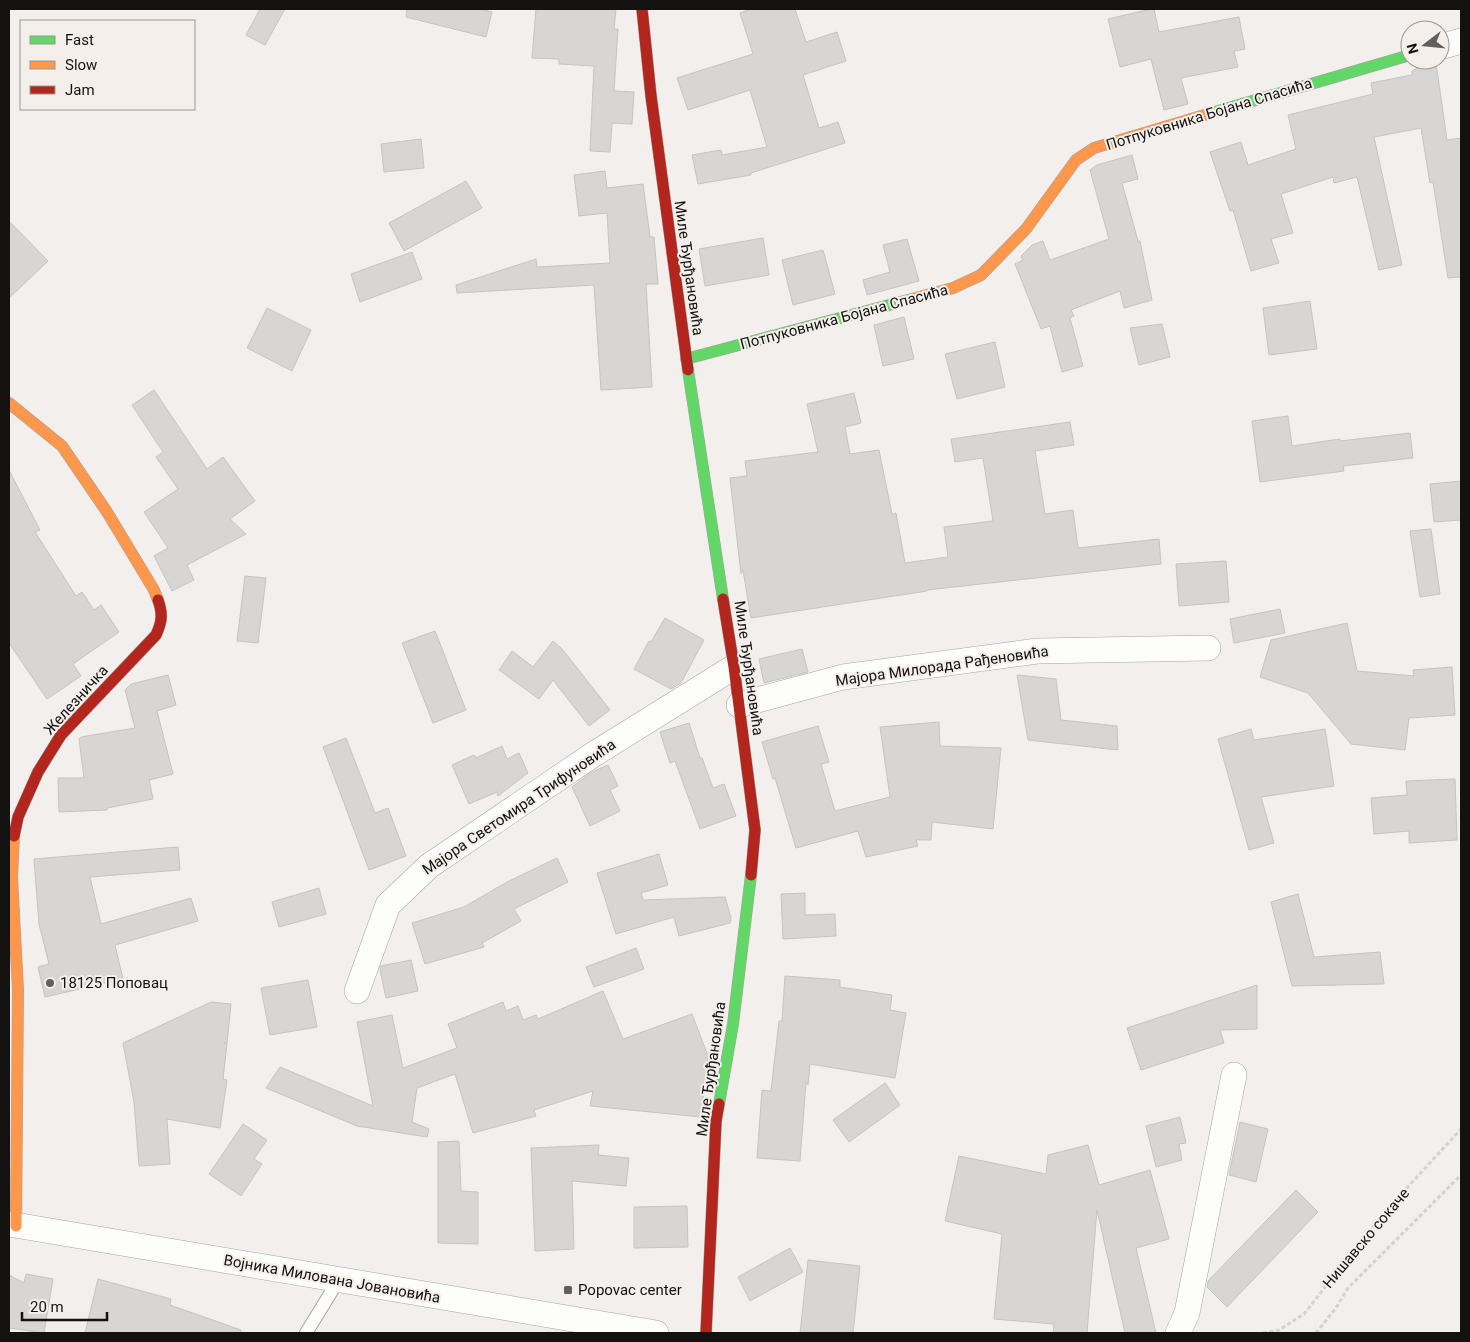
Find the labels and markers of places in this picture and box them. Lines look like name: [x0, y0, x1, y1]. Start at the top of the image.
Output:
place label: 18125 Поповац: [60, 974, 168, 992]
marker: 18125 Поповац: [44, 977, 56, 989]
place label: Popovac center: [578, 1281, 682, 1299]
marker: Popovac center: [562, 1284, 574, 1296]

